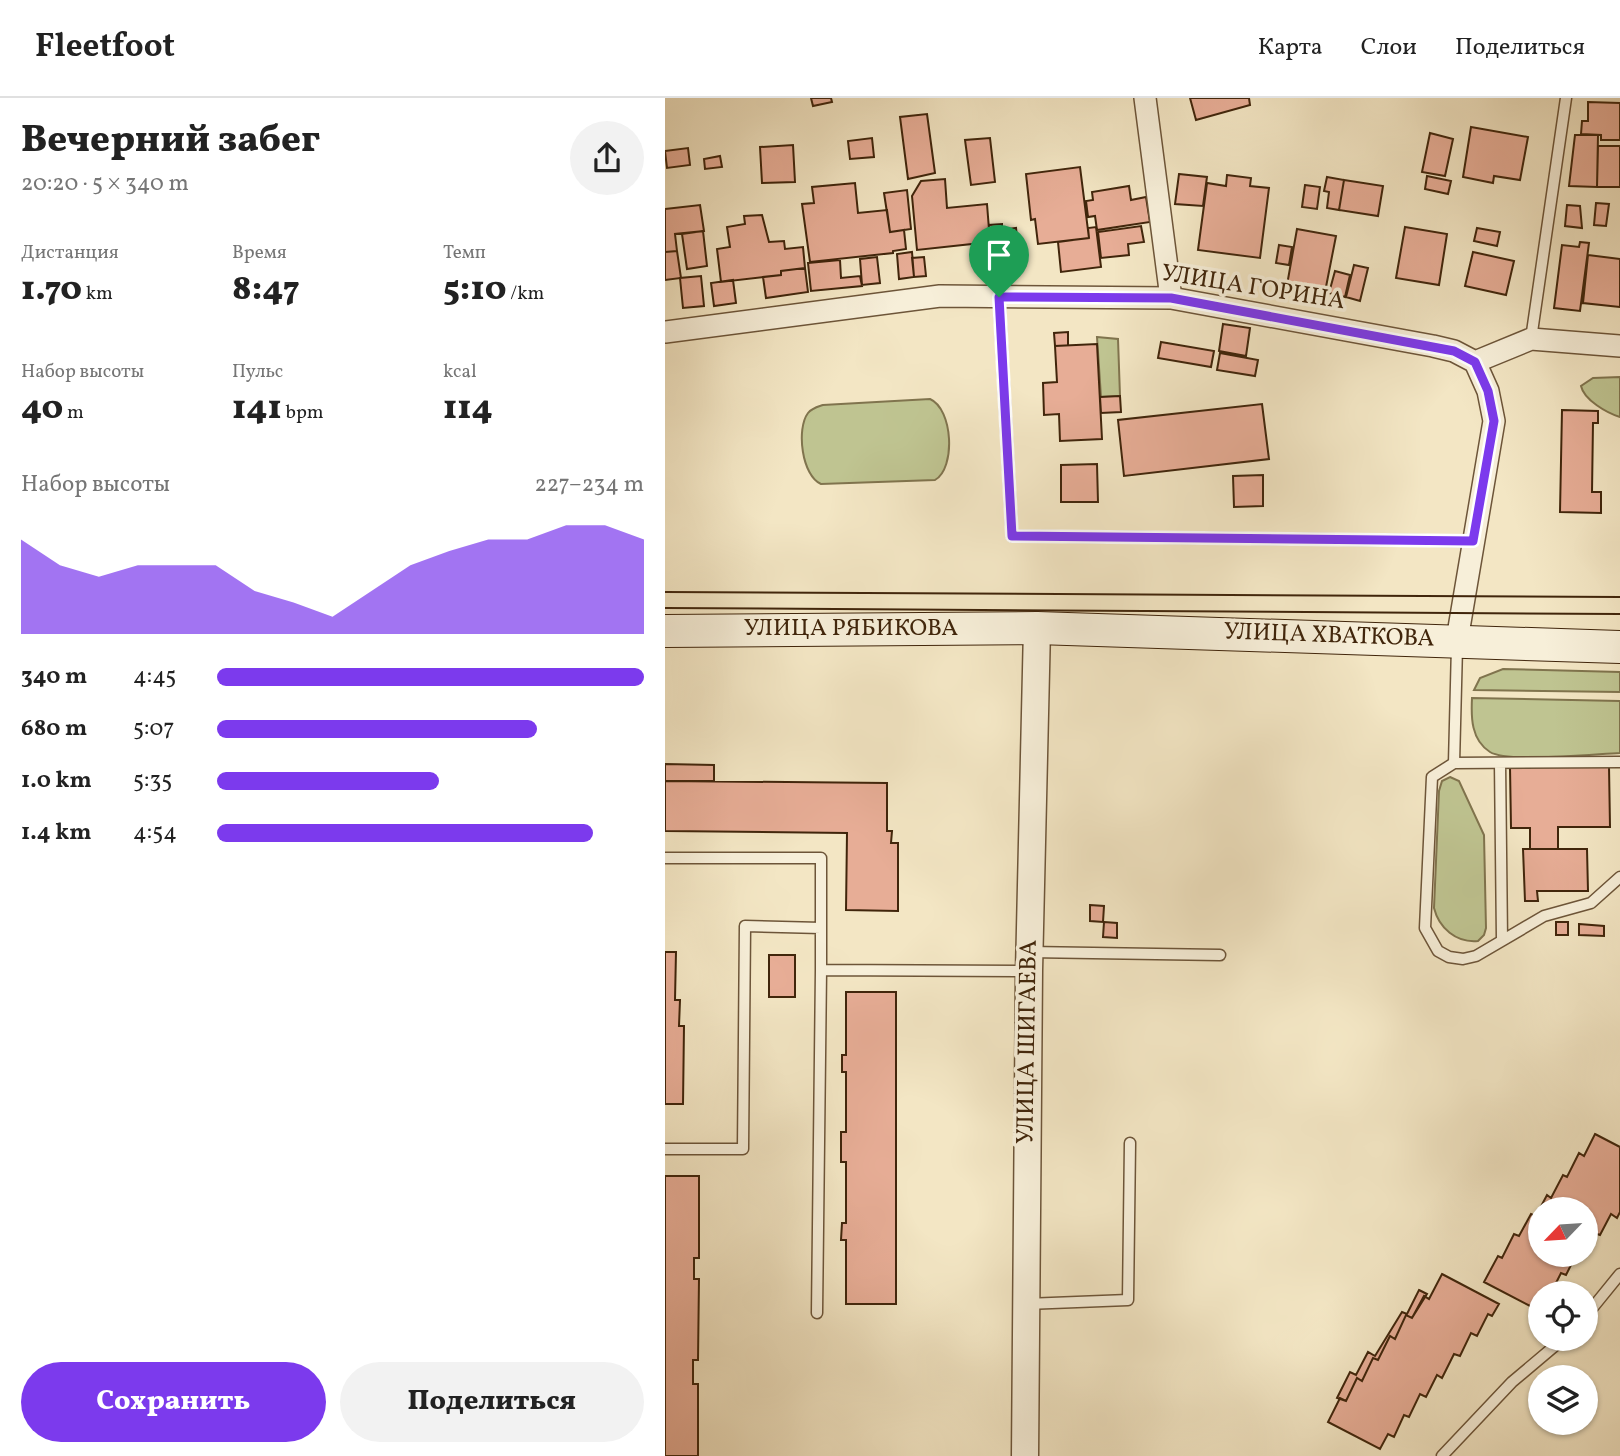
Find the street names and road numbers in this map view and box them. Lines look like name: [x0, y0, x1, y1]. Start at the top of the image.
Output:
street label: УЛИЦА ГОРИНА: [1159, 257, 1347, 319]
street label: УЛИЦА РЯБИКОВА: [744, 612, 958, 646]
street label: УЛИЦА ХВАТКОВА: [1223, 615, 1435, 657]
street label: УЛИЦА ШИГАЕВА: [1009, 939, 1047, 1144]

